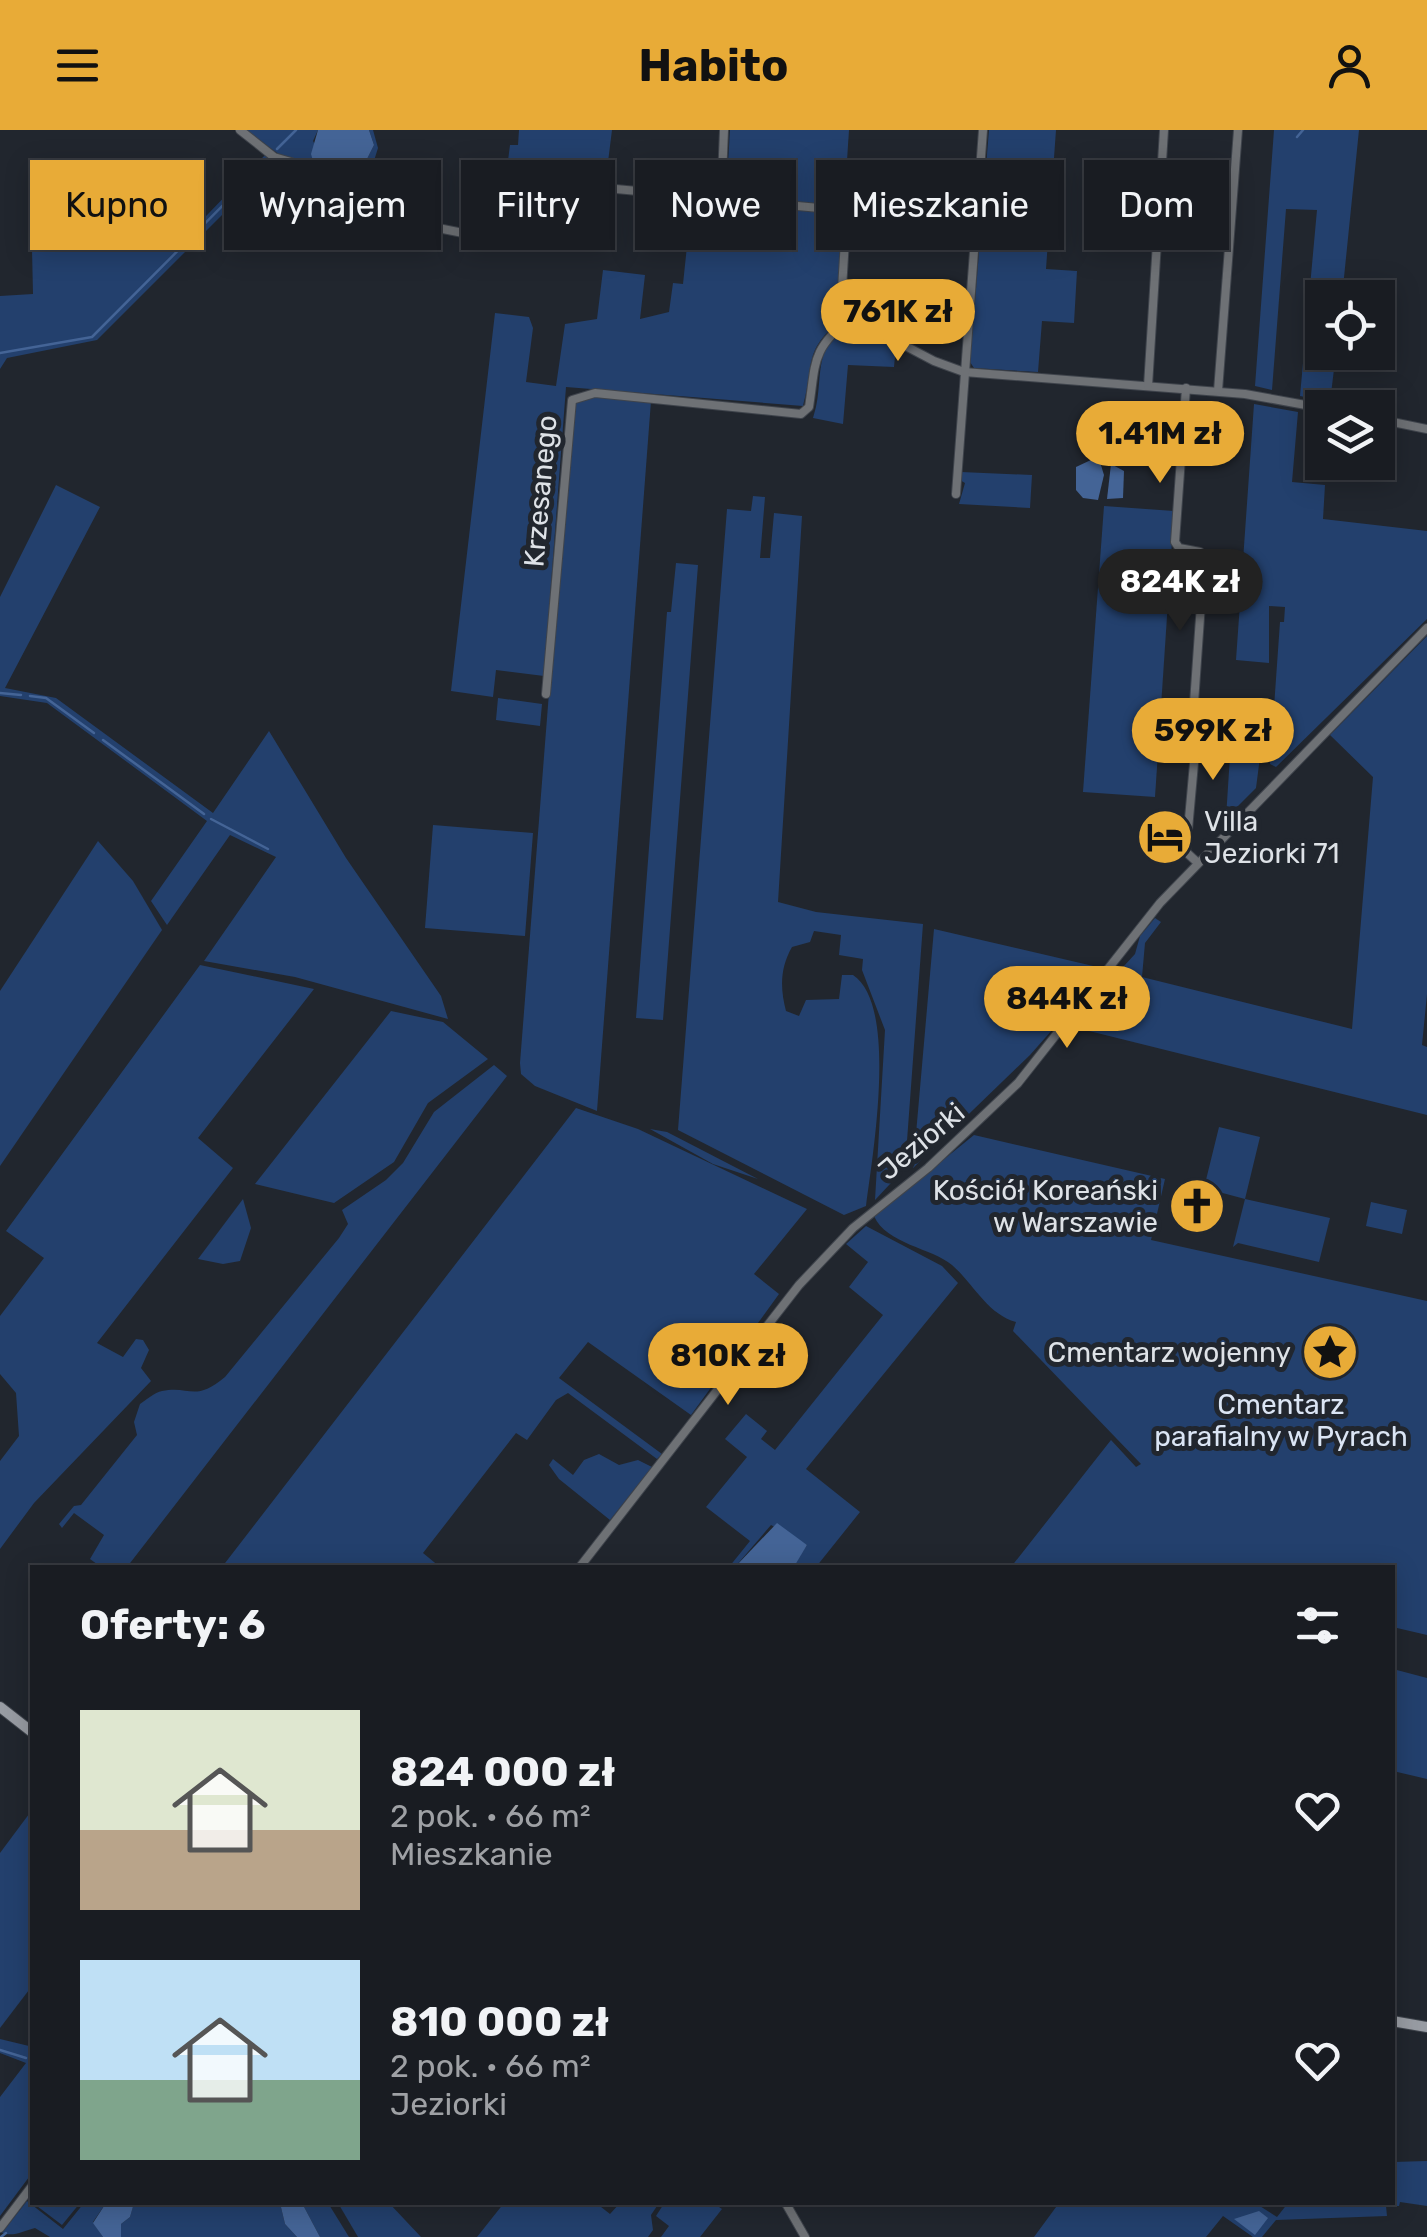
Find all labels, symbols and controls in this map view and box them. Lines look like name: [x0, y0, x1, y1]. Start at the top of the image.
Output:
icon: menu: [50, 38, 105, 93]
icon: person: [1322, 38, 1377, 93]
text: Habito: [639, 39, 788, 92]
chip: Kupno: [30, 160, 204, 250]
chip: Wynajem: [224, 160, 441, 250]
chip: Filtry: [461, 160, 615, 250]
chip: Nowe: [635, 160, 796, 250]
chip: Mieszkanie: [816, 160, 1064, 250]
chip: Dom: [1084, 160, 1229, 250]
pin: 761K zł: [806, 279, 990, 364]
map controls: [1305, 280, 1395, 480]
button: locate: [1305, 280, 1395, 370]
text: 761K zł: [843, 292, 953, 330]
button: layers: [1305, 390, 1395, 480]
pin: 1.41M zł: [1057, 401, 1263, 486]
street label: Krzesanego: [517, 414, 564, 568]
text: 1.41M zł: [1098, 414, 1222, 452]
pin: 824K zł: [1088, 549, 1272, 634]
text: 824K zł: [1120, 562, 1240, 600]
pin: 599K zł: [1121, 698, 1305, 783]
text: 599K zł: [1154, 711, 1272, 749]
place label: Villa Jeziorki 71: [1204, 805, 1340, 870]
hotel icon: Villa Jeziorki 71: [1135, 807, 1195, 867]
pin: 844K zł: [975, 966, 1159, 1051]
text: 844K zł: [1006, 979, 1128, 1017]
street label: Jeziorki: [871, 1096, 971, 1187]
place label: Kościół Koreański w Warszawie: [933, 1174, 1158, 1239]
church icon: Kościół Koreański w Warszawie: [1167, 1176, 1227, 1236]
place icon: Cmentarz wojenny: [1300, 1322, 1360, 1382]
pin: 810K zł: [636, 1323, 820, 1408]
text: 810K zł: [670, 1336, 786, 1374]
place label: Cmentarz wojenny: [1048, 1336, 1291, 1369]
park label: Cmentarz parafialny w Pyrach: [1154, 1388, 1408, 1453]
icon: filters: [1290, 1598, 1345, 1653]
text: Oferty: 6: [80, 1600, 266, 1650]
text: 824 000 zł: [390, 1747, 615, 1797]
icon: home: [160, 1750, 280, 1870]
icon: heart: [1290, 1783, 1345, 1838]
text: 2 pok. · 66 m²: [390, 1797, 591, 1835]
text: Mieszkanie: [390, 1835, 553, 1873]
text: 810 000 zł: [390, 1997, 609, 2047]
icon: home: [160, 2000, 280, 2120]
icon: heart: [1290, 2033, 1345, 2088]
text: 2 pok. · 66 m²: [390, 2047, 591, 2085]
text: Jeziorki: [390, 2085, 507, 2123]

